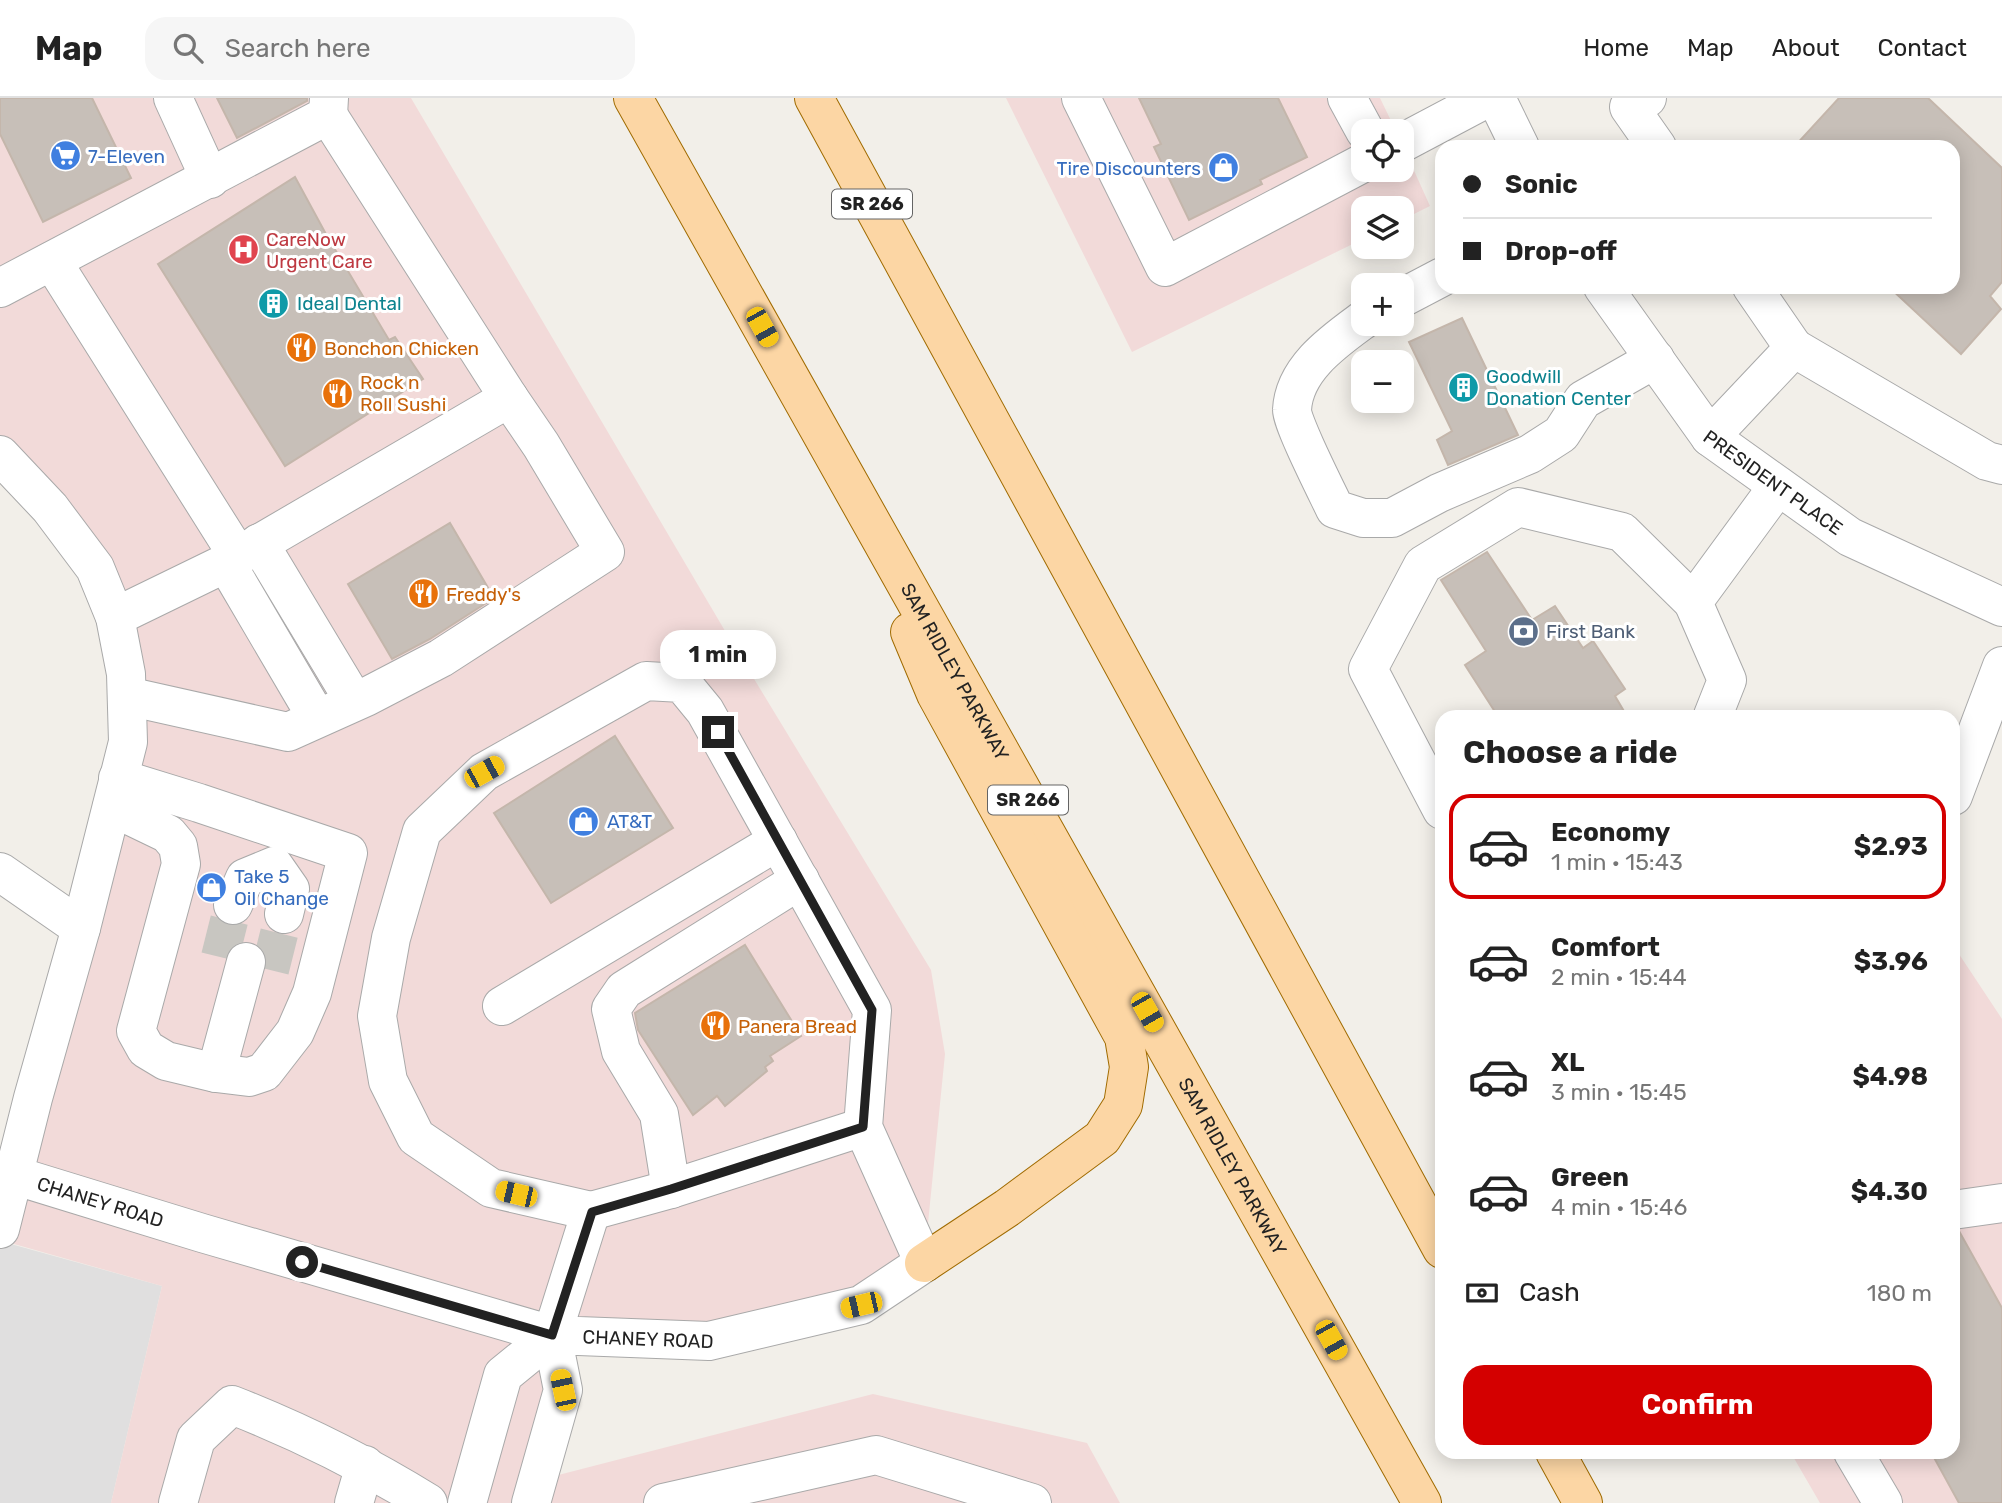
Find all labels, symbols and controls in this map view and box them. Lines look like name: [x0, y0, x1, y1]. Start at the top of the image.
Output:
search box: [145, 17, 635, 80]
text: Map: [35, 29, 103, 68]
icon: search: [169, 29, 207, 67]
text: Search here: [225, 33, 370, 64]
text: Home: [1583, 34, 1649, 62]
text: Map: [1687, 34, 1734, 62]
text: About: [1772, 34, 1840, 62]
text: Contact: [1878, 34, 1967, 62]
map controls: [1351, 119, 1414, 413]
button: locate: [1351, 119, 1414, 182]
supermarket icon: 7-Eleven: [48, 139, 82, 173]
place label: 7-Eleven: [88, 145, 165, 168]
shop icon: Tire Discounters: [1207, 151, 1241, 185]
place label: Tire Discounters: [1057, 157, 1201, 180]
text: Sonic: [1505, 169, 1578, 200]
road number: SR 266: [832, 190, 912, 218]
button: layers: [1351, 196, 1414, 259]
place label: CareNow Urgent Care: [266, 228, 373, 273]
hospital icon: CareNow Urgent Care: [226, 233, 260, 267]
text: Drop-off: [1505, 236, 1617, 267]
button: +: [1351, 273, 1414, 336]
building icon: Ideal Dental: [257, 286, 291, 320]
place label: Ideal Dental: [297, 292, 402, 315]
car: [743, 304, 782, 350]
restaurant icon: Bonchon Chicken: [284, 331, 318, 365]
place label: Bonchon Chicken: [324, 337, 479, 360]
button: −: [1351, 350, 1414, 413]
place label: Goodwill Donation Center: [1486, 365, 1632, 410]
building icon: Goodwill Donation Center: [1446, 370, 1480, 404]
place label: Rock n Roll Sushi: [360, 371, 446, 416]
restaurant icon: Rock n Roll Sushi: [320, 376, 354, 410]
street label: PRESIDENT PLACE: [1699, 425, 1847, 540]
restaurant icon: Freddy's: [406, 577, 440, 611]
street label: SAM RIDLEY PARKWAY: [896, 579, 1014, 765]
place label: Freddy's: [446, 583, 521, 606]
bank icon: First Bank: [1506, 614, 1540, 648]
place label: First Bank: [1546, 620, 1635, 643]
callout: 1 min: [660, 630, 776, 680]
text: 1 min: [689, 640, 747, 668]
route end: [702, 716, 734, 748]
text: Choose a ride: [1463, 733, 1677, 771]
car: [461, 753, 508, 791]
road number: SR 266: [988, 786, 1068, 814]
shop icon: AT&T: [567, 804, 601, 838]
place label: AT&T: [607, 810, 652, 833]
icon: car: [1467, 815, 1530, 878]
text: Economy: [1551, 817, 1670, 848]
text: $2.93: [1854, 831, 1928, 862]
text: 1 min · 15:43: [1551, 848, 1683, 876]
place label: Take 5 Oil Change: [234, 865, 329, 910]
shop icon: Take 5 Oil Change: [194, 870, 228, 904]
icon: car: [1467, 930, 1530, 993]
text: Comfort: [1551, 932, 1660, 963]
text: $3.96: [1854, 946, 1928, 977]
text: 2 min · 15:44: [1551, 963, 1687, 991]
car: [1128, 989, 1167, 1035]
restaurant icon: Panera Bread: [698, 1009, 732, 1043]
place label: Panera Bread: [738, 1015, 857, 1038]
icon: car: [1467, 1045, 1530, 1108]
text: XL: [1551, 1047, 1584, 1078]
text: $4.98: [1852, 1061, 1928, 1092]
street label: SAM RIDLEY PARKWAY: [1174, 1073, 1292, 1259]
text: 3 min · 15:45: [1551, 1078, 1687, 1106]
icon: car: [1467, 1160, 1530, 1223]
text: Green: [1551, 1162, 1629, 1193]
street label: CHANEY ROAD: [34, 1172, 166, 1232]
text: $4.30: [1851, 1176, 1928, 1207]
car: [494, 1179, 539, 1209]
text: 4 min · 15:46: [1551, 1193, 1687, 1221]
route start: [286, 1246, 318, 1278]
icon: cash: [1463, 1274, 1501, 1312]
text: Cash: [1519, 1277, 1580, 1308]
text: 180 m: [1867, 1279, 1932, 1307]
car: [839, 1290, 884, 1320]
car: [1312, 1317, 1351, 1363]
street label: CHANEY ROAD: [582, 1325, 714, 1353]
button: Confirm: [1463, 1365, 1932, 1445]
car: [549, 1367, 578, 1413]

